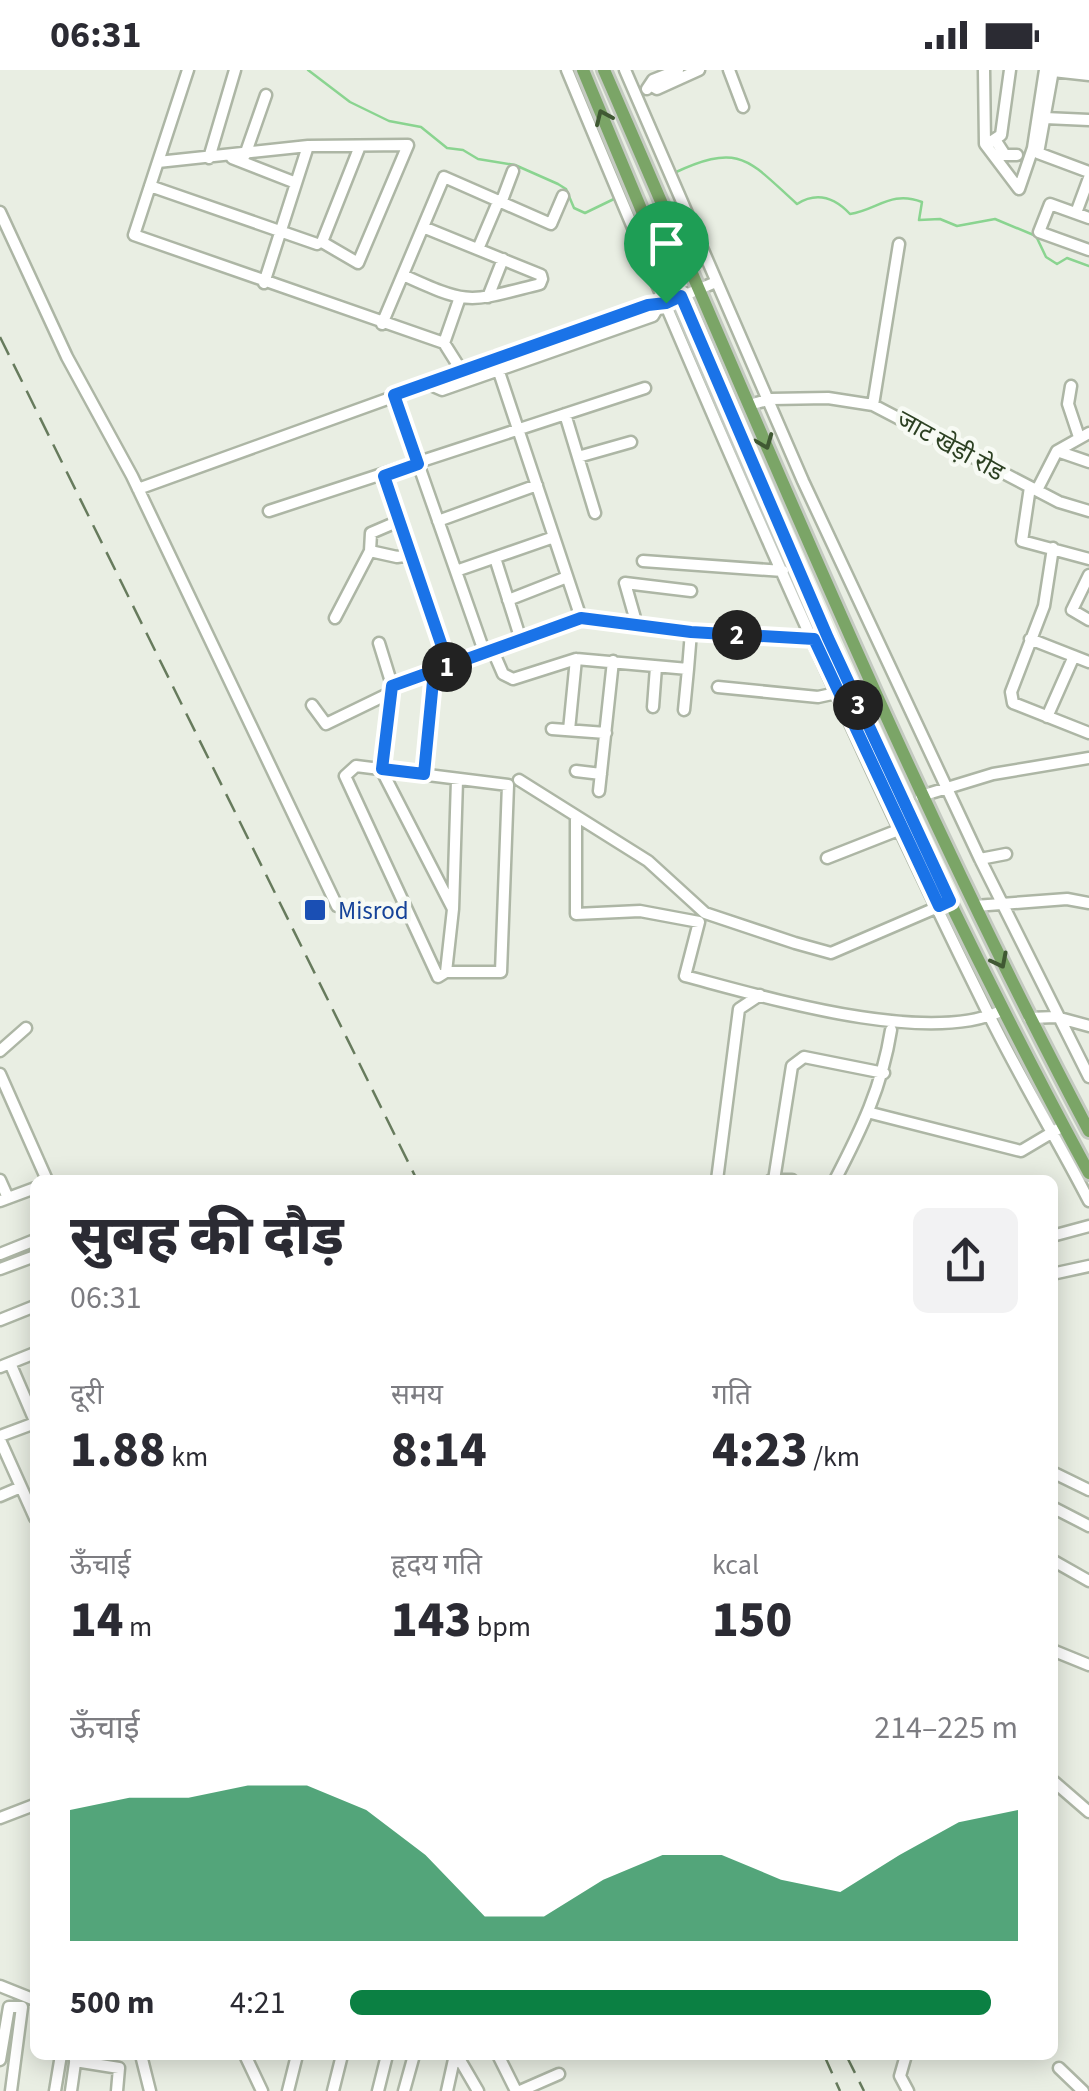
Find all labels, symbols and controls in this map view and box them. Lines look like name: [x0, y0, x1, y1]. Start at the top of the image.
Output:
text: 06:31: [50, 8, 142, 62]
one-way arrow: [595, 109, 615, 127]
pin: [624, 201, 709, 304]
icon: arrive: [639, 216, 694, 271]
street label: जाट खेड़ी रोड: [890, 402, 1011, 491]
one-way arrow: [753, 432, 773, 450]
pin: 2: [712, 610, 762, 660]
text: 2: [730, 615, 744, 655]
pin: 1: [422, 642, 472, 692]
text: 1: [440, 647, 454, 687]
pin: 3: [833, 680, 883, 730]
text: 3: [851, 685, 865, 725]
place label: Misrod: [338, 893, 409, 929]
marker: Misrod: [302, 897, 328, 923]
one-way arrow: [988, 950, 1007, 968]
text: सुबह की दौड़: [70, 1198, 344, 1276]
button: share: [913, 1208, 1018, 1313]
text: 06:31: [70, 1275, 142, 1321]
text: दूरी: [70, 1375, 104, 1415]
text: समय: [391, 1375, 443, 1415]
text: गति: [712, 1375, 751, 1415]
text: 1.88: [70, 1415, 166, 1486]
text: 8:14: [391, 1415, 487, 1486]
text: 4:23: [712, 1415, 808, 1486]
text: km: [166, 1437, 208, 1477]
text: /km: [808, 1437, 860, 1477]
text: ऊँचाई: [70, 1545, 131, 1585]
text: हृदय गति: [391, 1545, 482, 1585]
text: kcal: [712, 1545, 759, 1585]
text: 14: [70, 1585, 123, 1656]
text: 143: [391, 1585, 471, 1656]
text: 150: [712, 1585, 792, 1656]
text: m: [123, 1607, 152, 1647]
text: bpm: [471, 1607, 531, 1647]
text: ऊँचाई: [70, 1705, 139, 1751]
text: 214–225 m: [874, 1705, 1018, 1751]
text: 500 m: [70, 1980, 155, 2026]
text: 4:21: [230, 1980, 286, 2026]

